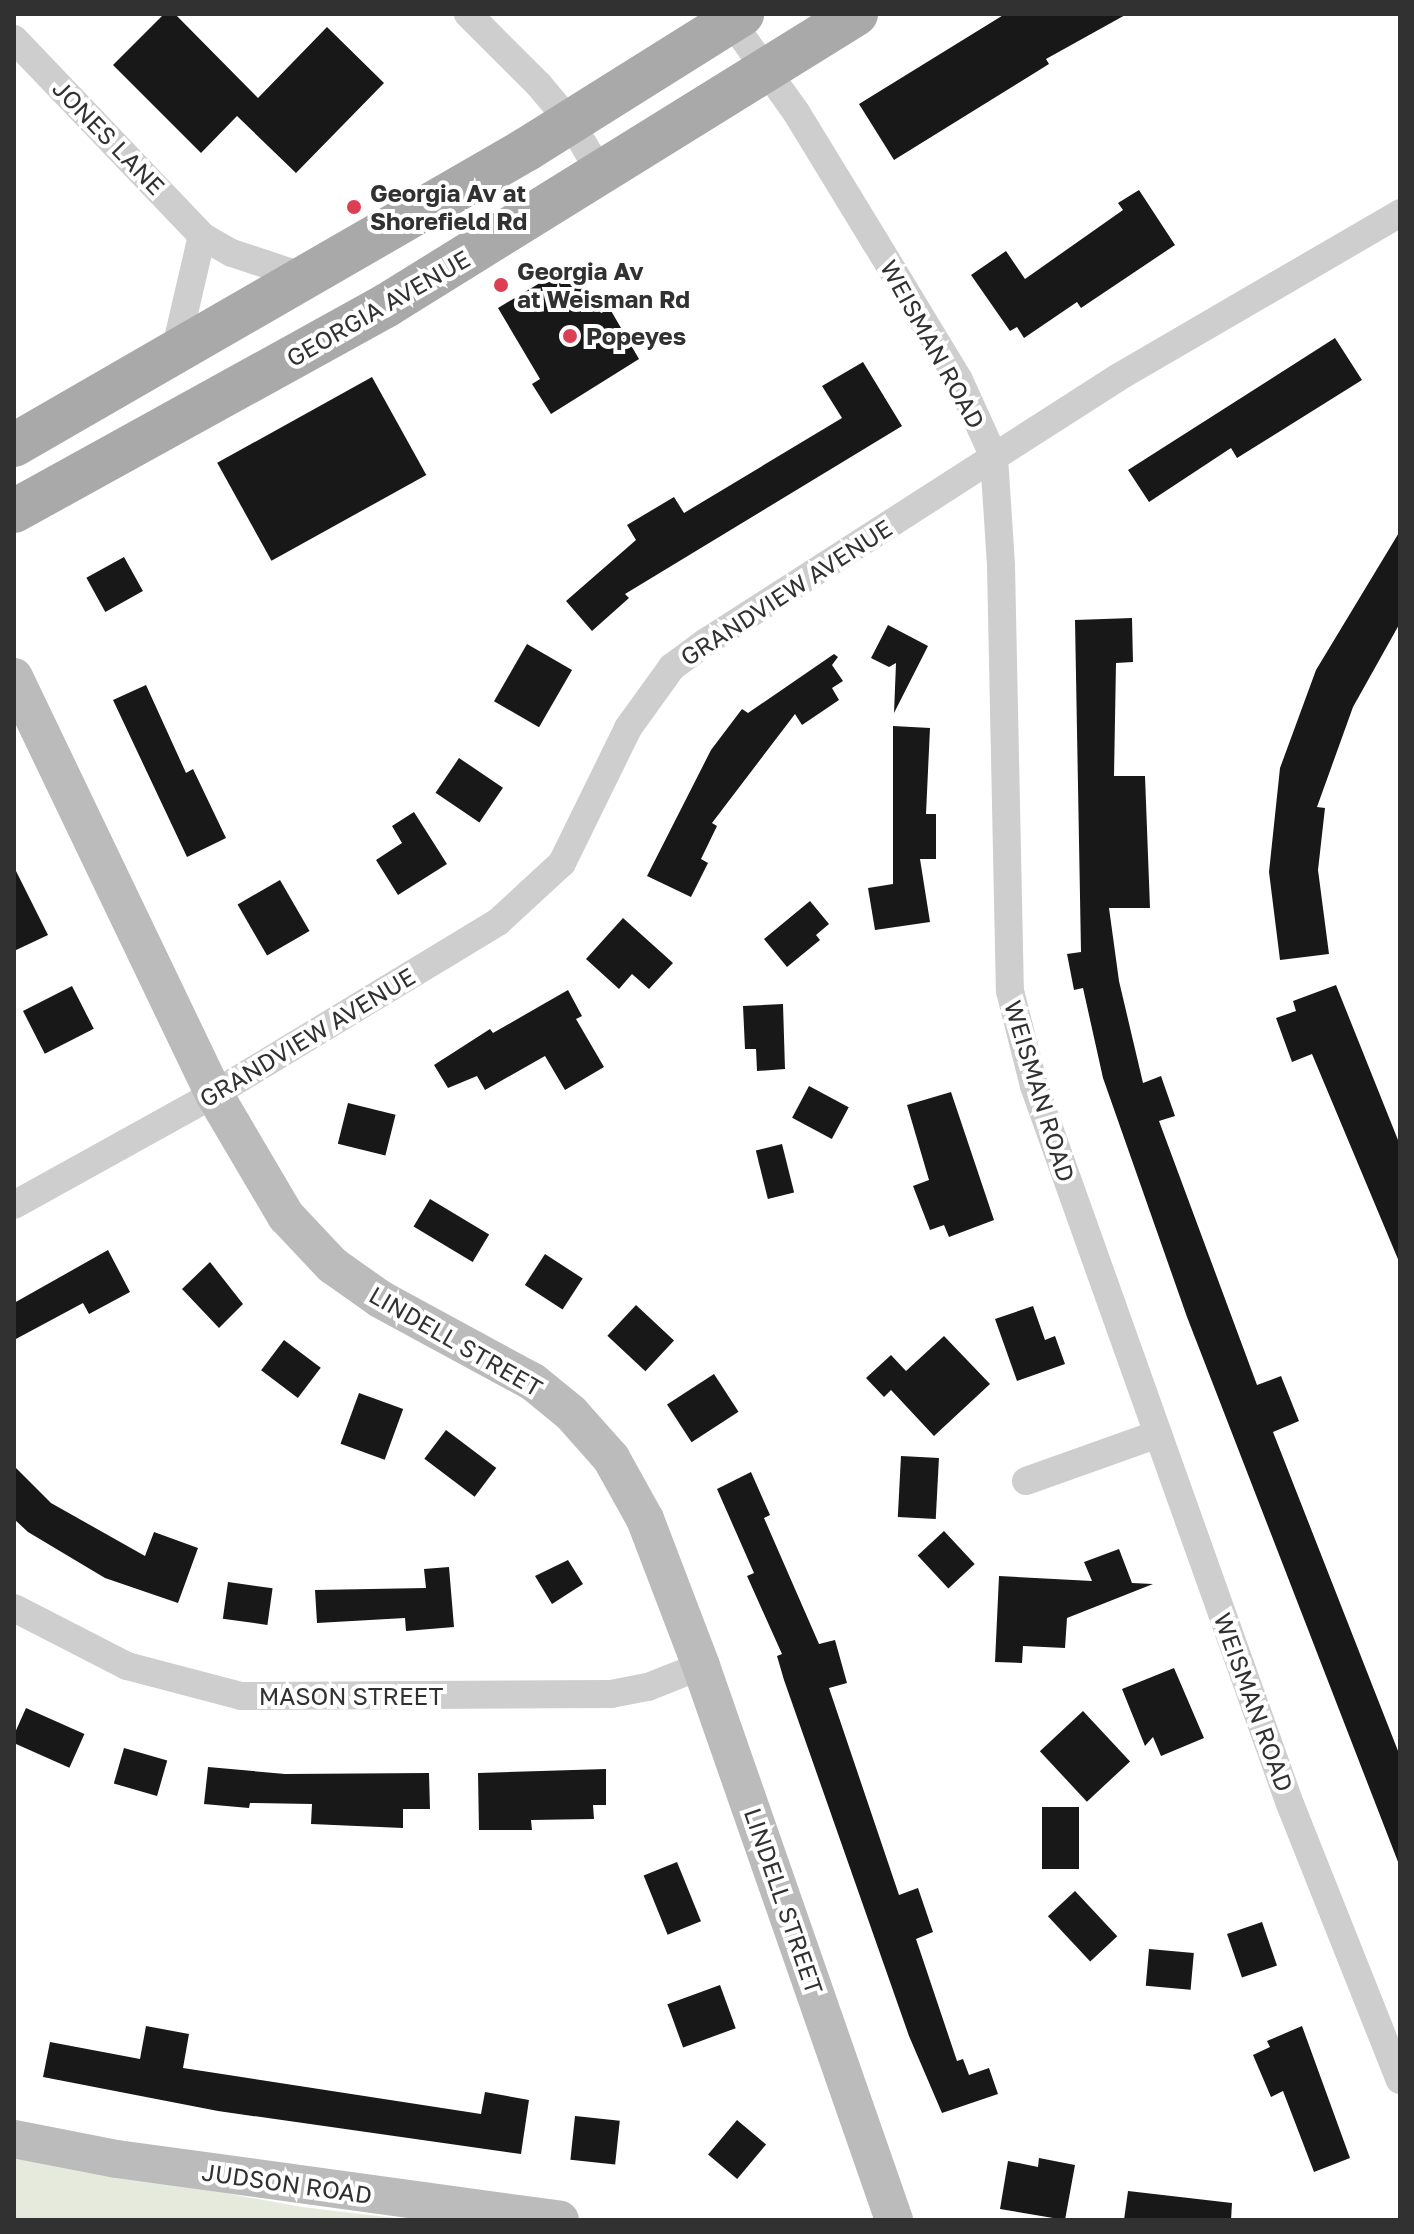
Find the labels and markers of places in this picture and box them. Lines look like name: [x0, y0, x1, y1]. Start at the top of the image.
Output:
place label: Georgia Av at Shorefield Rd: [370, 179, 527, 235]
marker: Georgia Av at Shorefield Rd: [345, 198, 363, 216]
place label: Georgia Av at Weisman Rd: [517, 257, 690, 313]
marker: Georgia Av at Weisman Rd: [492, 276, 510, 294]
place label: Popeyes: [586, 322, 686, 350]
marker: Popeyes: [561, 327, 579, 345]

